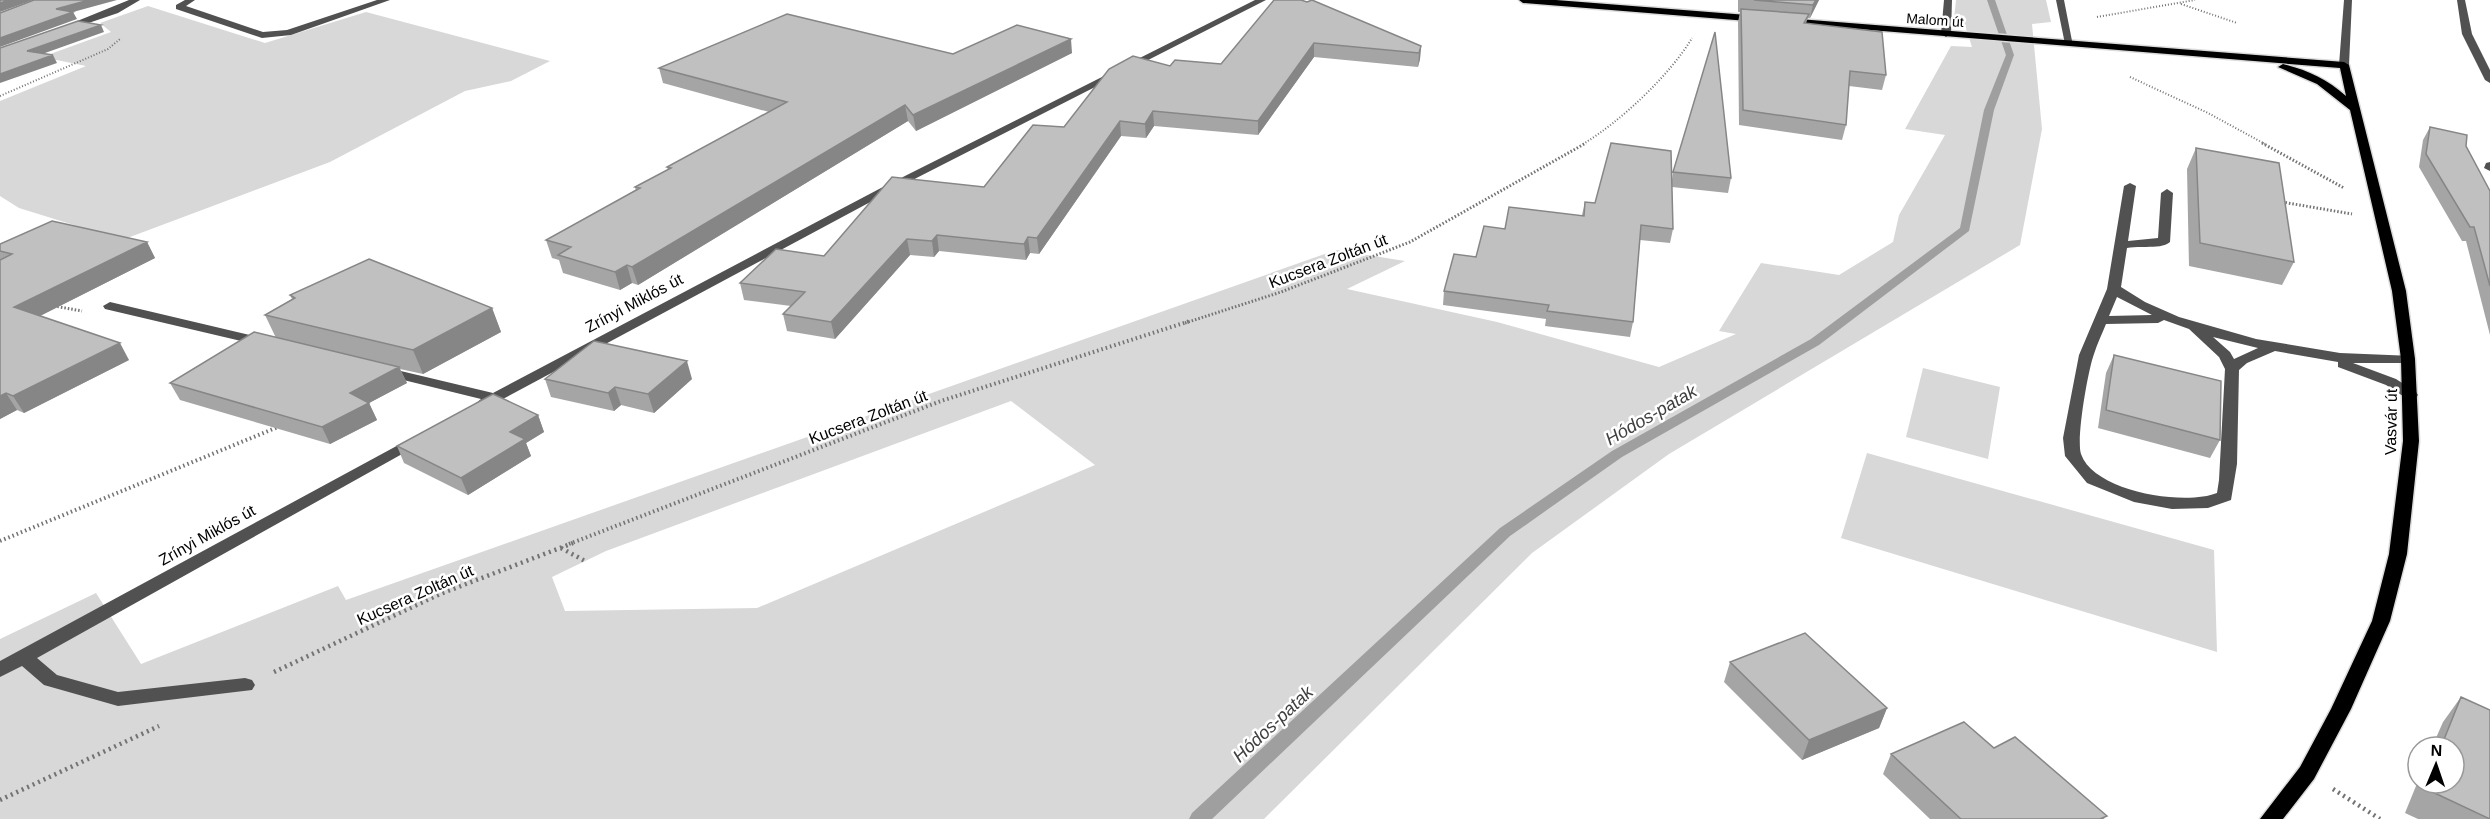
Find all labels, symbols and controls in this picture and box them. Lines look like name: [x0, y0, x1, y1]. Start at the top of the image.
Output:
street label: Malom út: [1906, 10, 1964, 30]
street label: Kucsera Zoltán út: [1266, 230, 1390, 291]
street label: Zrínyi Miklós út: [583, 270, 686, 336]
water label: Hódos-patak: [1602, 380, 1701, 449]
street label: Kucsera Zoltán út: [806, 386, 930, 447]
street label: Vasvár út: [2382, 388, 2400, 455]
street label: Zrínyi Miklós út: [156, 501, 259, 569]
street label: Kucsera Zoltán út: [354, 562, 476, 628]
water label: Hódos-patak: [1229, 681, 1318, 766]
north arrow: [2406, 735, 2466, 795]
text: N: [2430, 742, 2443, 759]

